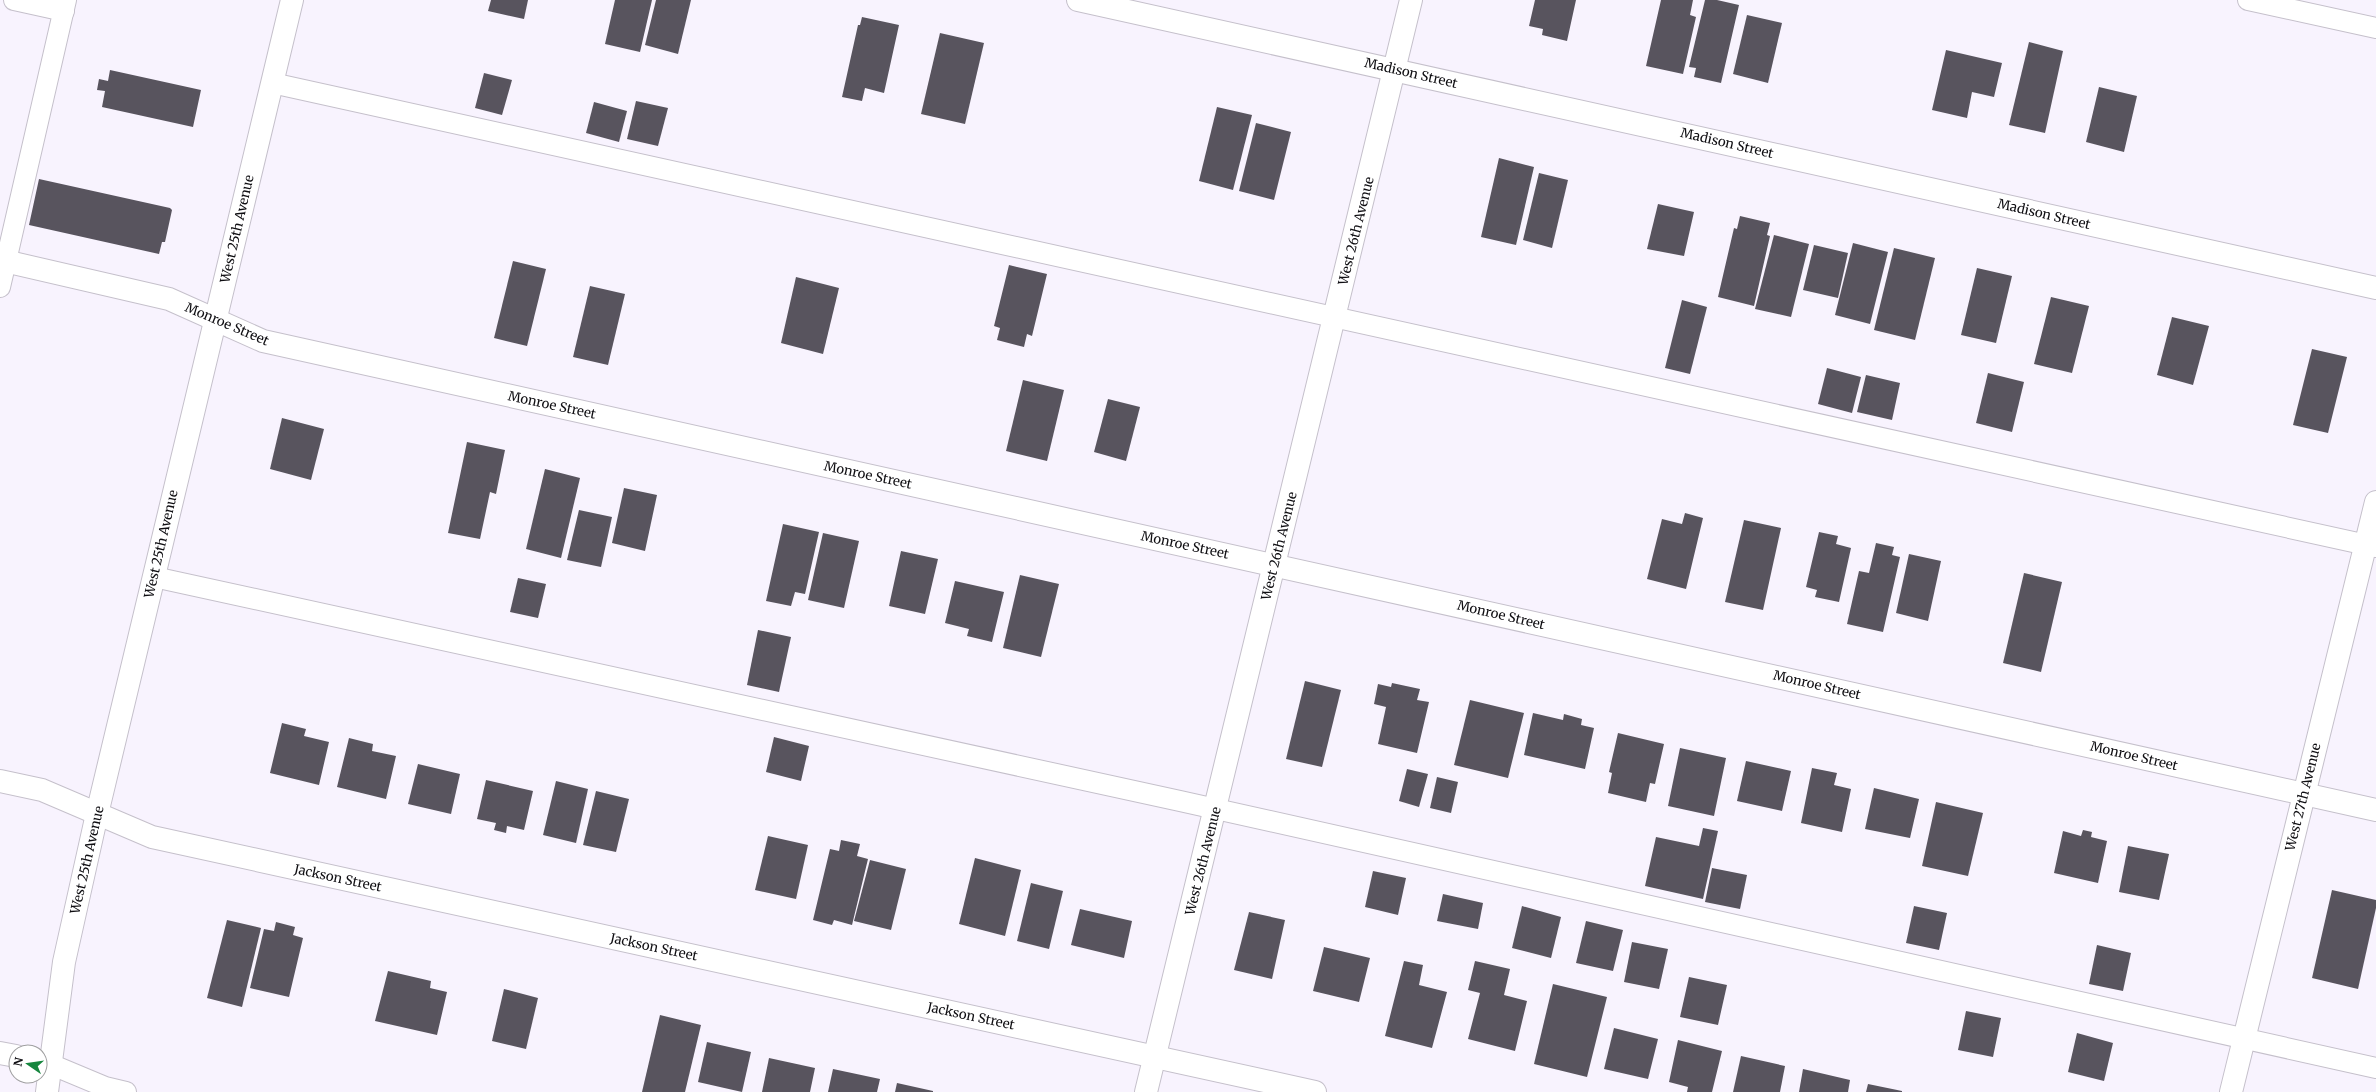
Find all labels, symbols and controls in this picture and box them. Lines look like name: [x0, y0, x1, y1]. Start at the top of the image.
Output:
street label: Madison Street: [1363, 54, 1459, 92]
street label: Madison Street: [1679, 124, 1775, 162]
street label: West 25th Avenue: [216, 173, 258, 286]
street label: West 26th Avenue: [1334, 175, 1378, 288]
street label: Madison Street: [1996, 195, 2092, 233]
street label: Monroe Street: [183, 299, 271, 349]
street label: Monroe Street: [506, 387, 598, 423]
street label: Monroe Street: [822, 457, 914, 493]
street label: West 25th Avenue: [140, 488, 182, 601]
street label: West 26th Avenue: [1257, 490, 1301, 603]
street label: Monroe Street: [1139, 527, 1231, 563]
street label: Monroe Street: [1456, 597, 1546, 633]
street label: Monroe Street: [1772, 667, 1862, 703]
street label: Monroe Street: [2089, 738, 2179, 774]
street label: West 27th Avenue: [2281, 741, 2325, 854]
street label: West 25th Avenue: [66, 804, 108, 917]
street label: West 26th Avenue: [1181, 805, 1225, 918]
street label: Jackson Street: [292, 860, 383, 896]
street label: Jackson Street: [608, 929, 699, 965]
street label: Jackson Street: [925, 998, 1016, 1034]
north arrow: [8, 1044, 48, 1084]
text: N: [10, 1056, 26, 1068]

